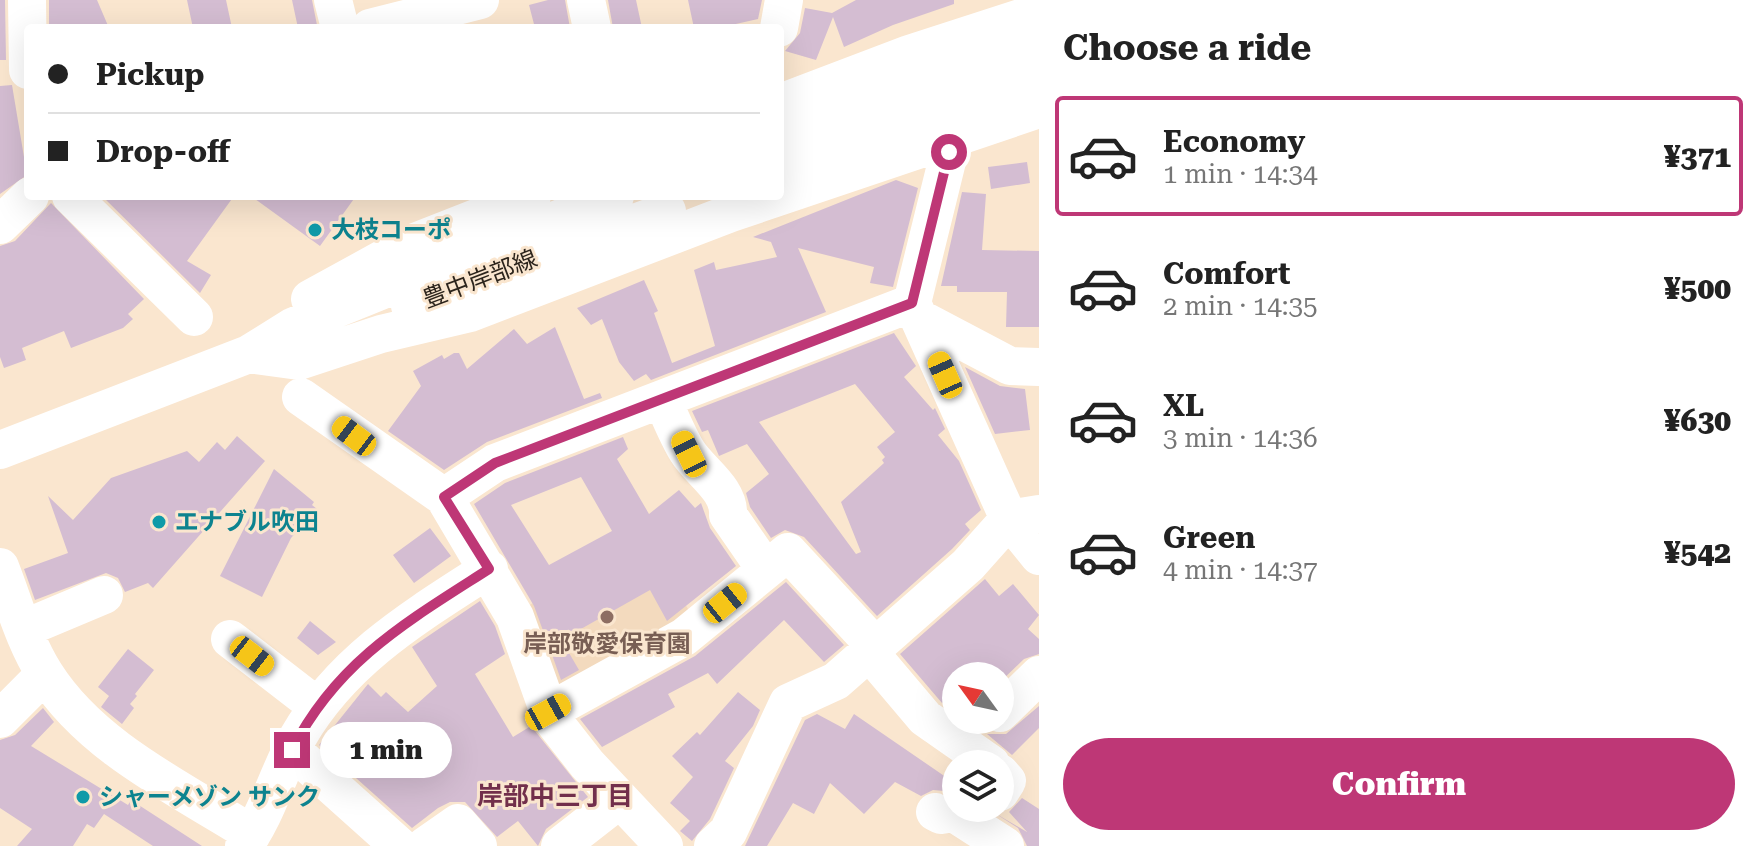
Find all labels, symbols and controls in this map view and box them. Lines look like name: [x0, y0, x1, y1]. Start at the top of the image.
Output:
text: Choose a ride: [1063, 27, 1311, 69]
text: Pickup: [96, 57, 204, 92]
icon: car: [1067, 120, 1139, 192]
text: Economy: [1163, 124, 1305, 159]
text: Drop-off: [96, 134, 230, 169]
route start: [931, 134, 967, 170]
text: ¥371: [1664, 139, 1731, 174]
text: 1 min · 14:34: [1163, 159, 1318, 189]
place label: 大枝コーポ: [331, 216, 451, 244]
marker: 大枝コーポ: [306, 221, 324, 239]
street label: 豊中岸部線: [419, 244, 541, 314]
icon: car: [1067, 252, 1139, 324]
text: Comfort: [1163, 256, 1290, 291]
text: ¥500: [1664, 271, 1731, 306]
text: 2 min · 14:35: [1163, 291, 1318, 321]
car: [924, 348, 966, 402]
icon: car: [1067, 384, 1139, 456]
text: XL: [1163, 388, 1204, 423]
text: ¥630: [1664, 403, 1731, 438]
car: [328, 412, 380, 460]
text: 3 min · 14:36: [1163, 423, 1318, 453]
car: [668, 427, 710, 481]
place label: エナブル吹田: [175, 508, 319, 536]
marker: エナブル吹田: [150, 513, 168, 531]
icon: car: [1067, 516, 1139, 588]
text: Green: [1163, 520, 1255, 555]
text: ¥542: [1664, 535, 1731, 570]
text: 4 min · 14:37: [1163, 555, 1318, 585]
car: [699, 579, 751, 627]
marker: 岸部敬愛保育園: [598, 608, 616, 626]
place label: 岸部敬愛保育園: [523, 630, 691, 658]
car: [226, 632, 278, 680]
north arrow: [942, 662, 1014, 734]
map controls: [942, 662, 1014, 822]
car: [521, 690, 575, 734]
callout: 1 min: [320, 722, 452, 778]
route end: [274, 732, 310, 768]
text: 1 min: [349, 735, 423, 765]
button: Confirm: [1063, 738, 1735, 830]
button: layers: [942, 750, 1014, 822]
district label: 岸部中三丁目: [477, 781, 633, 811]
place label: シャーメゾン サンク: [99, 783, 320, 811]
marker: シャーメゾン サンク: [74, 788, 92, 806]

